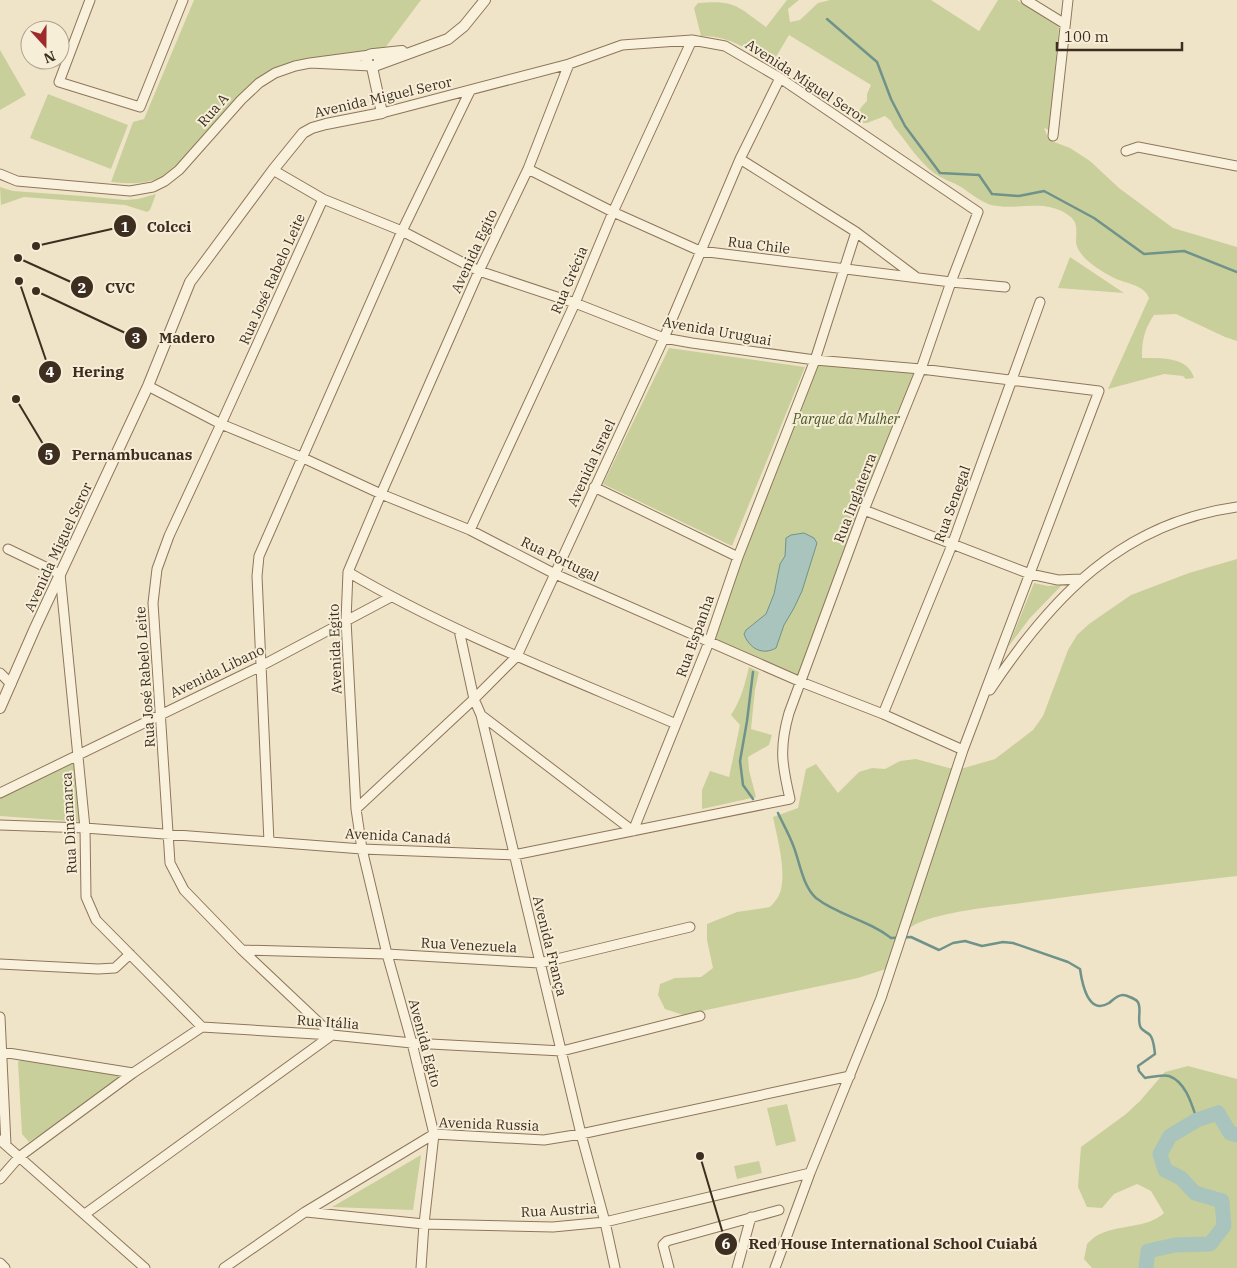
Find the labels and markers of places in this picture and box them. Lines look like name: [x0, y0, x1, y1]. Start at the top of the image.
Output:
callout: Colcci: [112, 211, 201, 241]
callout: CVC: [70, 272, 145, 302]
callout: Madero: [124, 323, 225, 353]
callout: Hering: [37, 357, 134, 387]
callout: Pernambucanas: [37, 439, 202, 469]
callout: Red House International School Cuiabá: [714, 1229, 1048, 1259]

